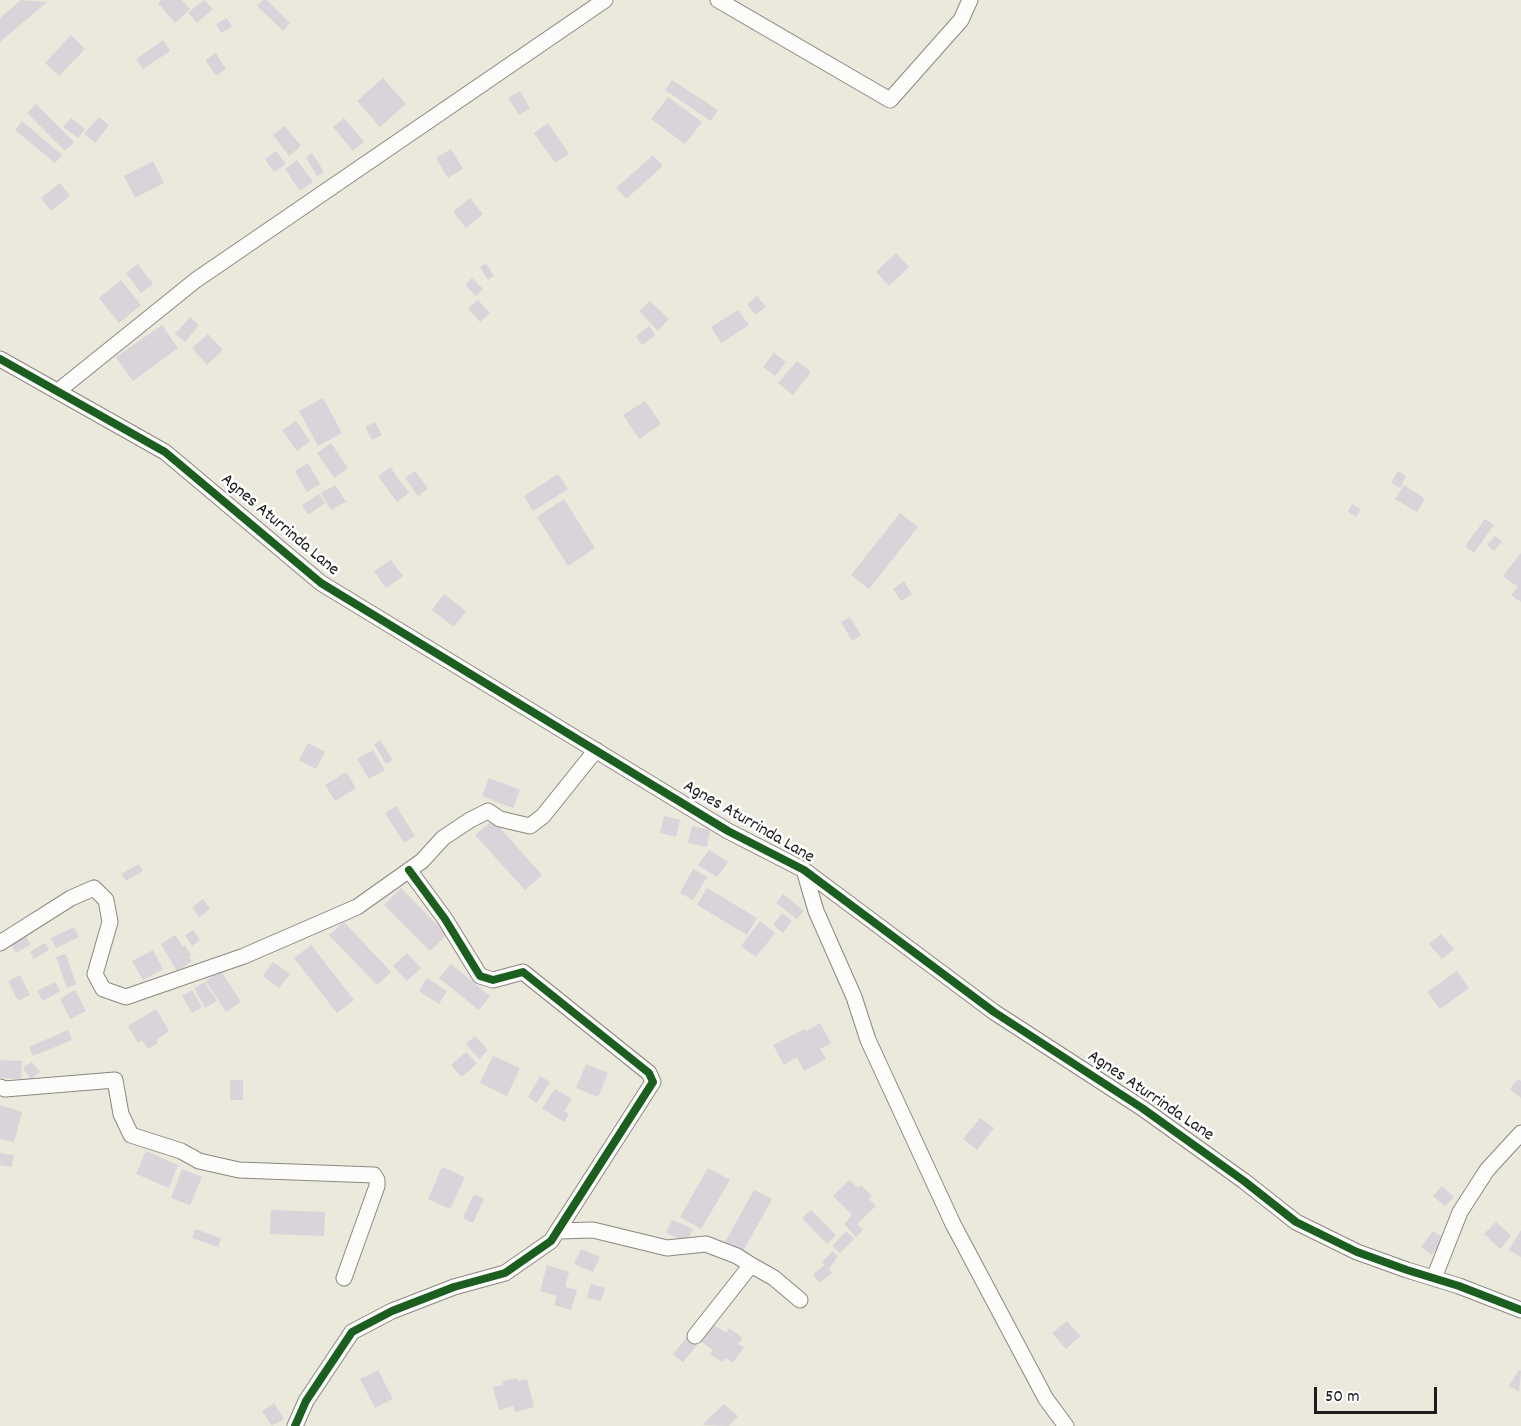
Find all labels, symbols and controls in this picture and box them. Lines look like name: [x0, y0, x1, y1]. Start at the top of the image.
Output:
street label: Agnes Aturrinda Lane: [215, 470, 343, 582]
street label: Agnes Aturrinda Lane: [679, 777, 817, 869]
street label: Agnes Aturrinda Lane: [1083, 1047, 1217, 1147]
scale bar: [1317, 1375, 1440, 1413]
text: 50 m: [1325, 1385, 1360, 1410]

